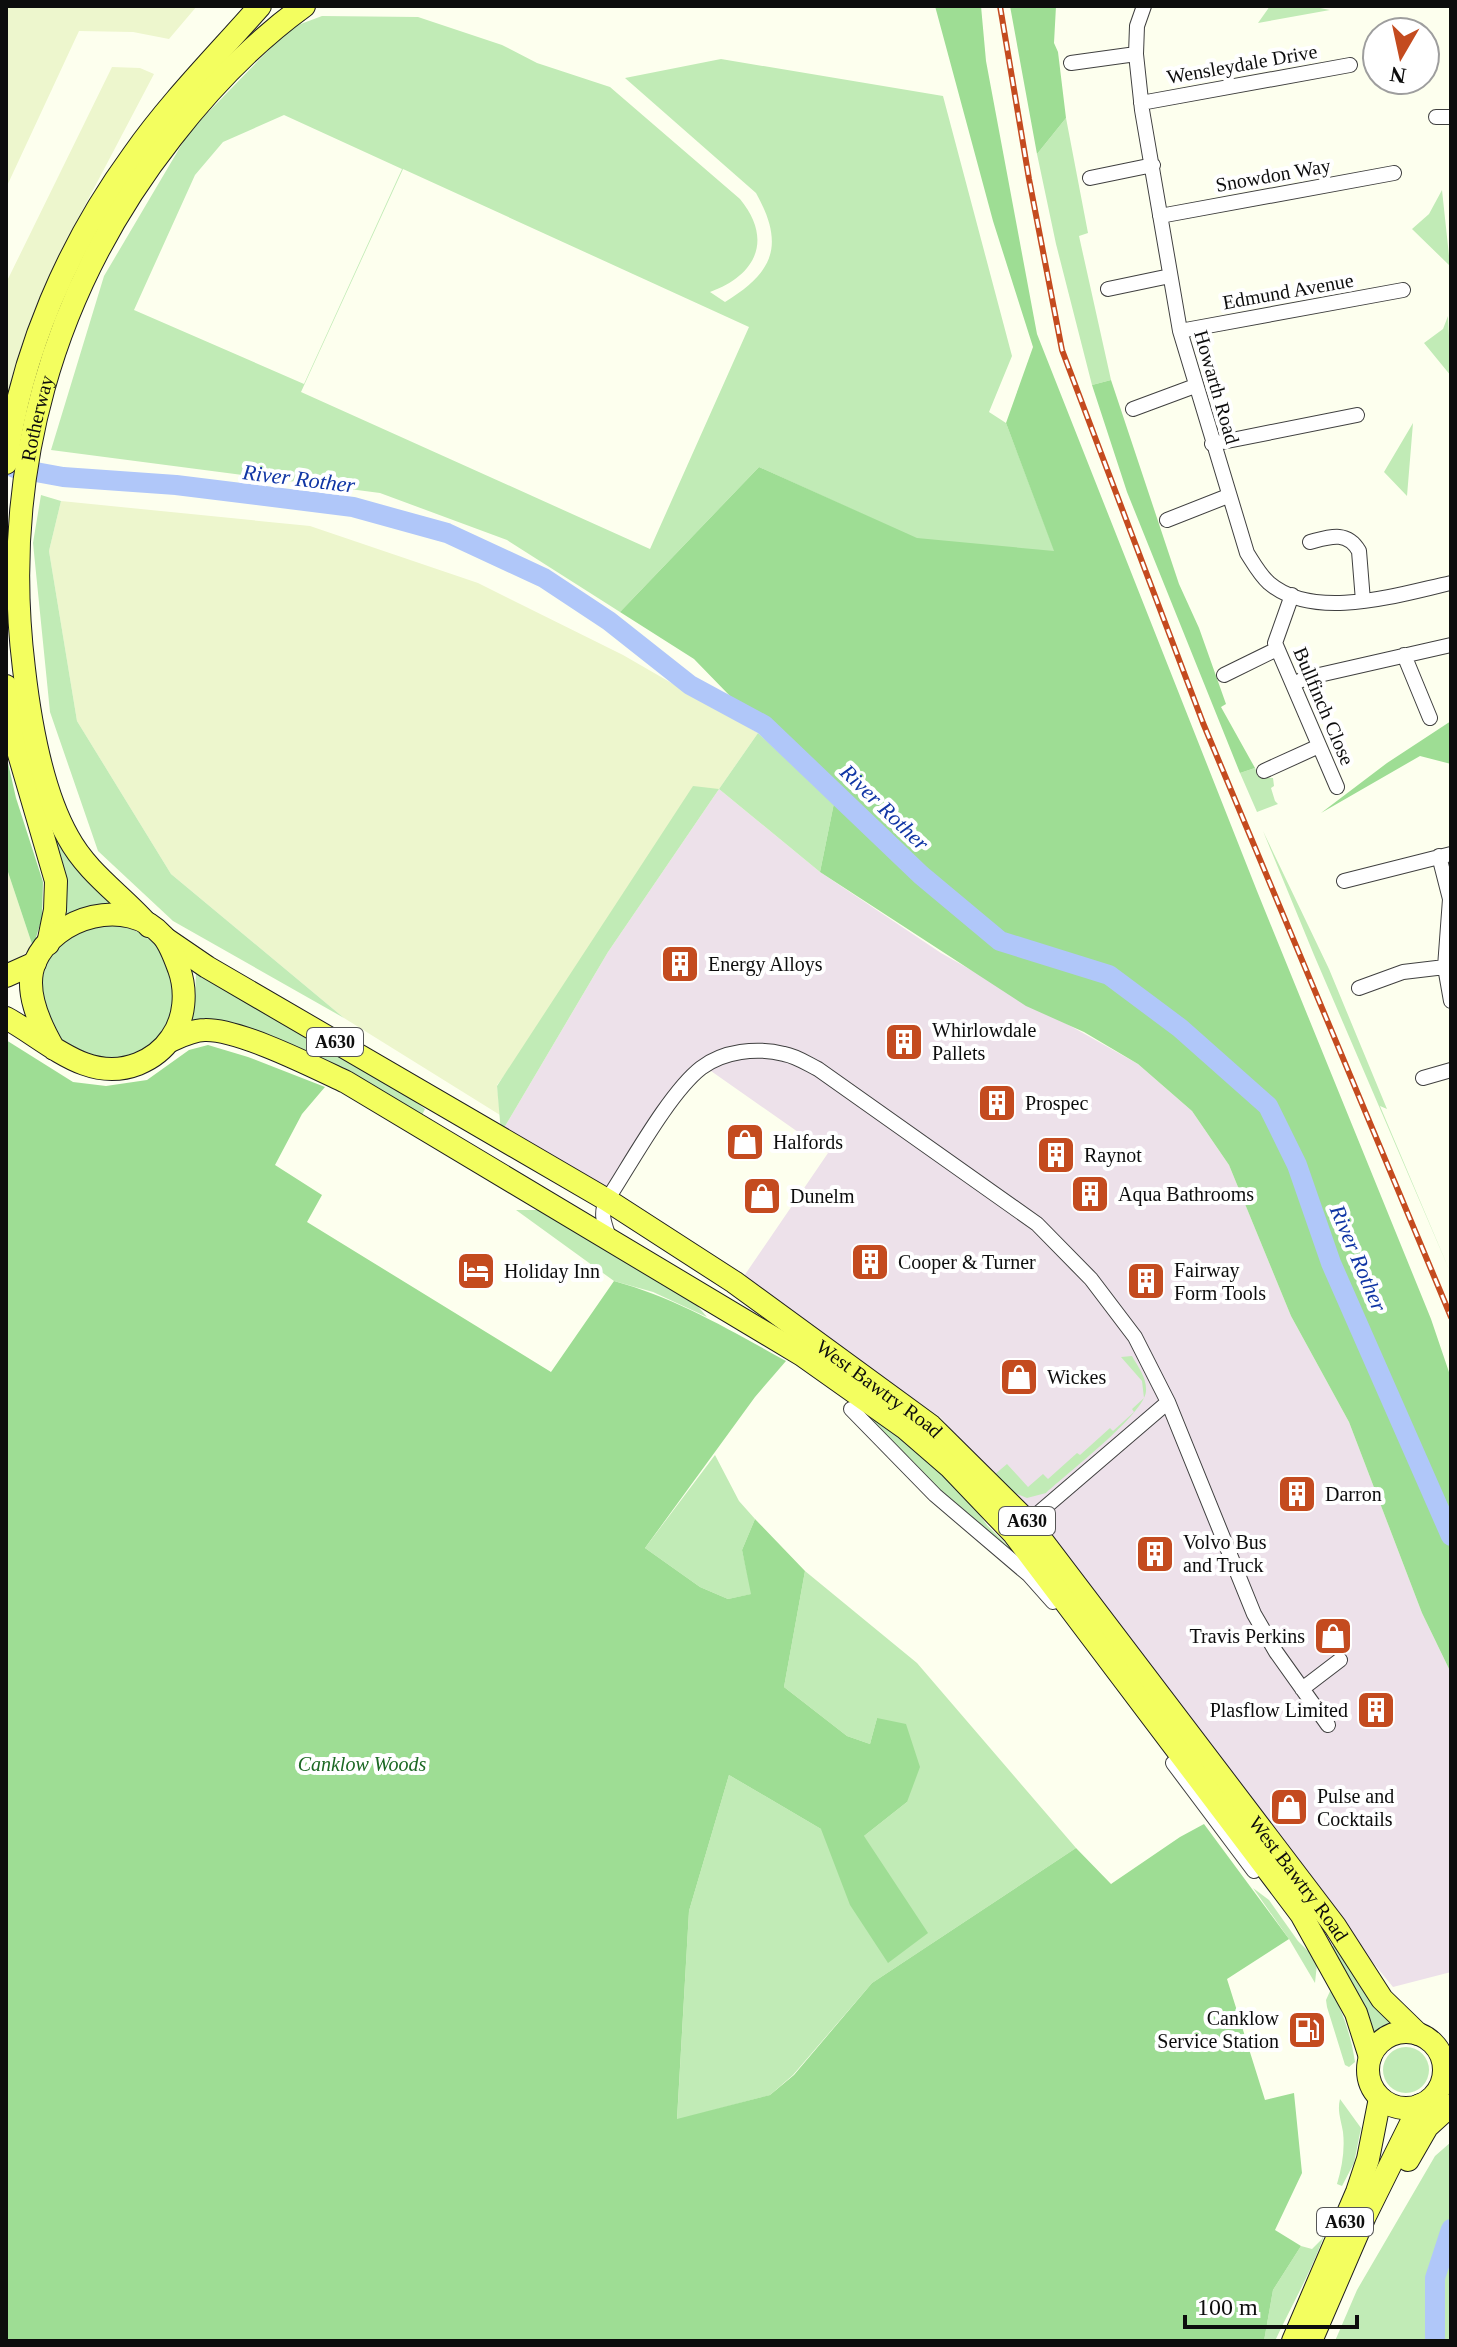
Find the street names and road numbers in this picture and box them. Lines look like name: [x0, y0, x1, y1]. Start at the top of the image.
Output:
street label: Wensleydale Drive: [1165, 40, 1319, 89]
street label: Snowdon Way: [1214, 154, 1332, 197]
street label: Edmund Avenue: [1221, 269, 1355, 313]
street label: Howarth Road: [1190, 328, 1244, 446]
street label: Rotherway: [17, 372, 59, 463]
street label: Bullfinch Close: [1289, 644, 1359, 768]
road number: A630: [307, 1028, 363, 1056]
street label: West Bawtry Road: [812, 1335, 947, 1442]
road number: A630: [999, 1507, 1055, 1535]
street label: West Bawtry Road: [1245, 1812, 1353, 1945]
road number: A630: [1317, 2208, 1373, 2236]

